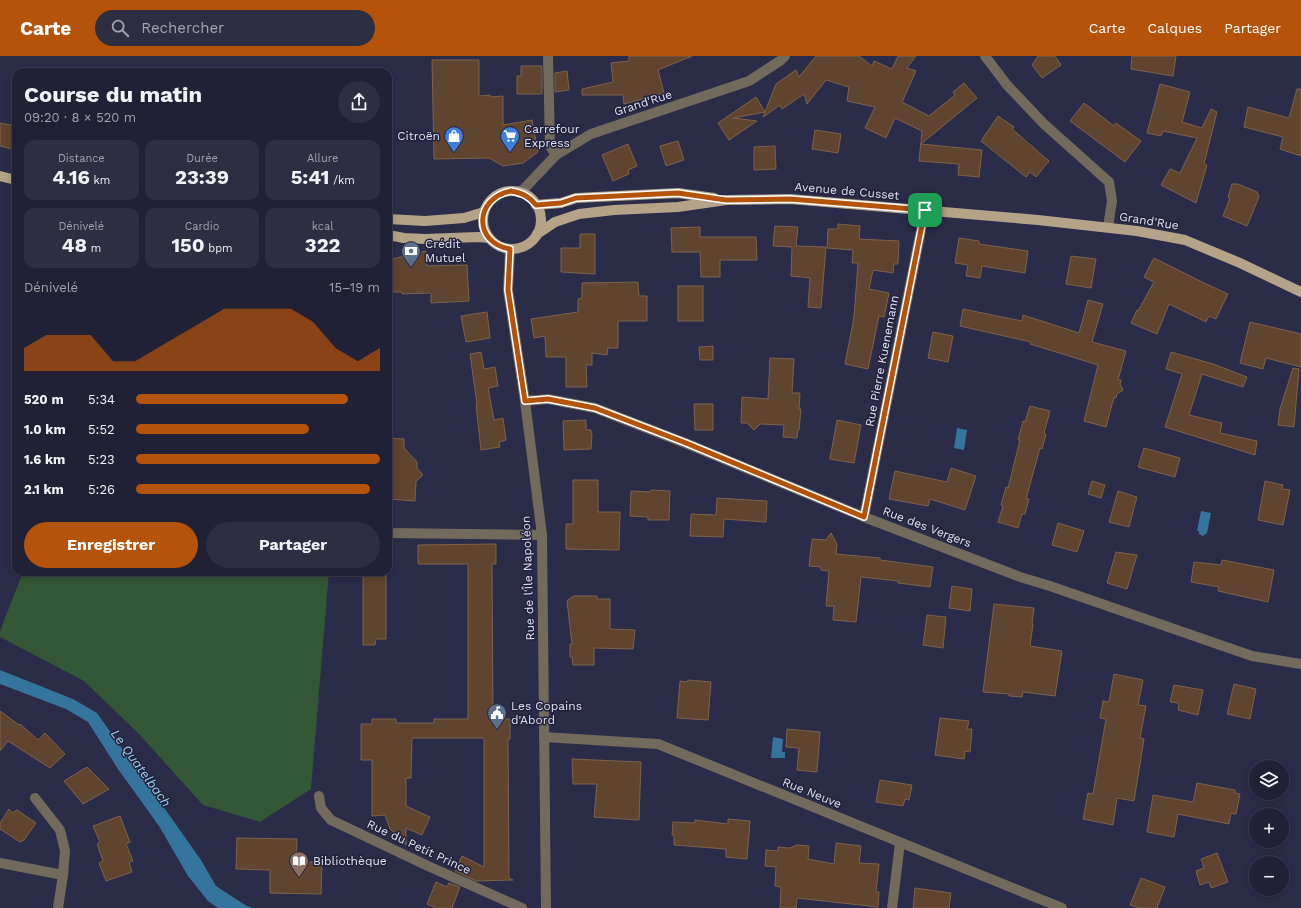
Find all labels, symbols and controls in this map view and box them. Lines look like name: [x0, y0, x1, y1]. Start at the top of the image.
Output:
search box: [95, 10, 375, 46]
text: Carte: [20, 17, 71, 40]
icon: search: [109, 17, 131, 39]
text: Rechercher: [141, 19, 224, 37]
text: Carte: [1089, 20, 1126, 36]
text: Calques: [1148, 20, 1202, 36]
text: Partager: [1224, 20, 1281, 36]
button: share: [338, 81, 380, 123]
text: Course du matin: [24, 82, 202, 107]
street label: Grand'Rue: [612, 87, 674, 119]
text: 09:20 · 8 × 520 m: [24, 110, 136, 125]
place label: Carrefour Express: [524, 122, 580, 150]
shop icon: Citroën: [443, 125, 465, 153]
supermarket icon: Carrefour Express: [499, 125, 521, 153]
place label: Citroën: [397, 129, 440, 143]
text: Distance: [58, 152, 105, 165]
text: Durée: [186, 152, 218, 165]
text: Allure: [307, 152, 338, 165]
text: 4.16: [52, 165, 90, 189]
text: 23:39: [175, 165, 229, 189]
text: 5:41: [291, 165, 329, 189]
text: km: [90, 174, 110, 187]
text: /km: [329, 174, 355, 187]
street label: Avenue de Cusset: [794, 179, 900, 203]
pin: [908, 193, 942, 227]
icon: arrive: [914, 199, 936, 221]
street label: Grand'Rue: [1118, 209, 1180, 233]
text: Dénivelé: [58, 220, 104, 233]
text: Cardio: [185, 220, 219, 233]
text: kcal: [312, 220, 334, 233]
text: 48: [61, 233, 87, 257]
text: 150: [171, 233, 205, 257]
text: 322: [305, 233, 341, 257]
place label: Crédit Mutuel: [425, 237, 466, 265]
bank icon: Crédit Mutuel: [400, 240, 422, 268]
text: m: [87, 242, 101, 255]
text: bpm: [205, 242, 233, 255]
text: Dénivelé: [24, 280, 78, 295]
text: 15–19 m: [329, 280, 380, 295]
street label: Rue Pierre Kuenemann: [862, 294, 902, 428]
text: 520 m: [24, 392, 64, 407]
text: 5:34: [88, 392, 115, 407]
text: 1.0 km: [24, 422, 66, 437]
text: 5:52: [88, 422, 115, 437]
text: 1.6 km: [24, 452, 65, 467]
text: 5:23: [88, 452, 115, 467]
text: 2.1 km: [24, 482, 64, 497]
text: 5:26: [88, 482, 115, 497]
street label: Rue des Vergers: [881, 504, 973, 550]
street label: Rue de l'Île Napoléon: [519, 515, 537, 641]
button: Enregistrer: [24, 522, 198, 568]
button: Partager: [206, 522, 380, 568]
place label: Les Copains d'Abord: [511, 699, 582, 727]
public building icon: Les Copains d'Abord: [486, 702, 508, 730]
water label: Le Quatelbach: [108, 726, 174, 810]
map controls: [1249, 760, 1289, 896]
button: layers: [1249, 760, 1289, 800]
street label: Rue Neuve: [780, 775, 844, 811]
button: +: [1249, 808, 1289, 848]
street label: Rue du Petit Prince: [365, 817, 473, 877]
library icon: Bibliothèque: [288, 850, 310, 878]
place label: Bibliothèque: [313, 854, 387, 868]
button: −: [1249, 856, 1289, 896]

